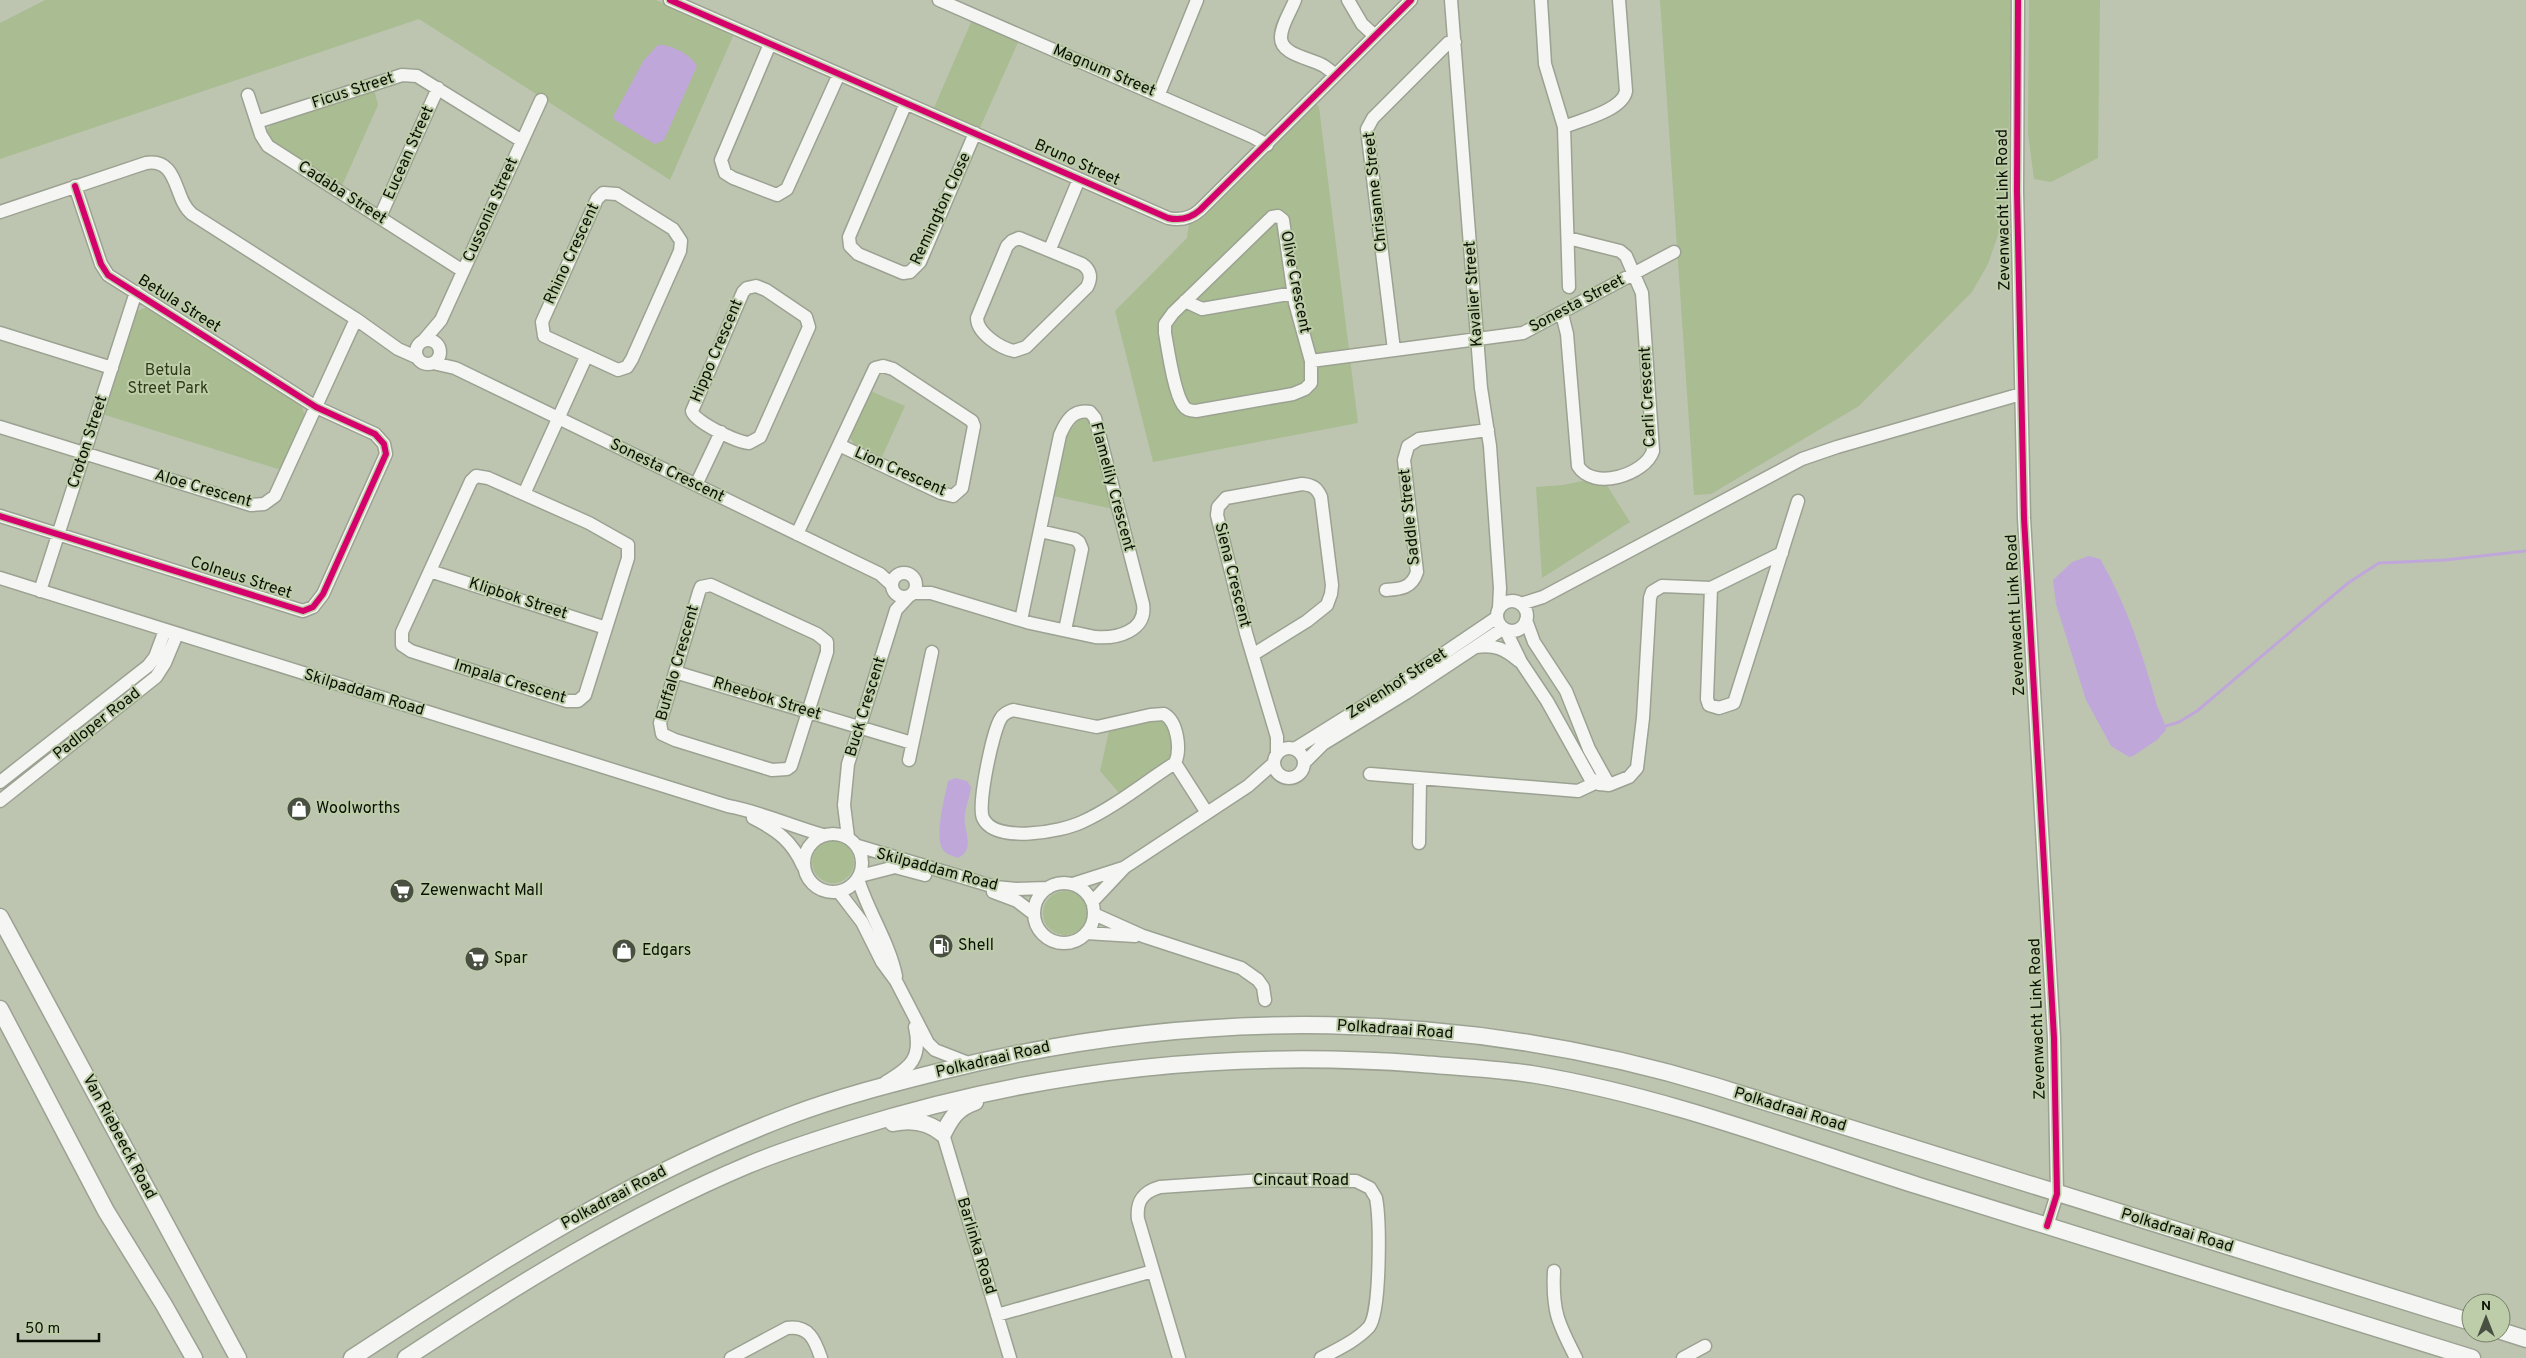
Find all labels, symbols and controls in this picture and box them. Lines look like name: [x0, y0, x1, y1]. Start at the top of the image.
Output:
street label: Magnum Street: [1050, 40, 1158, 102]
street label: Ficus Street: [309, 68, 397, 114]
street label: Eucean Street: [379, 103, 439, 203]
street label: Zevenwacht Link Road: [1993, 129, 2015, 291]
street label: Chrisanne Street: [1360, 131, 1392, 253]
street label: Bruno Street: [1031, 135, 1123, 191]
street label: Remington Close: [906, 150, 976, 268]
street label: Cussonia Street: [459, 155, 523, 265]
street label: Cadaba Street: [294, 157, 390, 229]
street label: Rhino Crescent: [540, 200, 604, 308]
street label: Olive Crescent: [1275, 229, 1315, 335]
street label: Kavalier Street: [1460, 240, 1488, 348]
street label: Sonesta Street: [1526, 270, 1628, 338]
street label: Betula Street: [134, 271, 224, 337]
street label: Hippo Crescent: [686, 297, 748, 405]
street label: Carli Crescent: [1635, 346, 1661, 448]
park label: Betula Street Park: [128, 361, 208, 399]
street label: Croton Street: [64, 393, 112, 491]
street label: Flamelily Crescent: [1085, 420, 1139, 554]
street label: Sonesta Crescent: [606, 435, 728, 507]
street label: Lion Crescent: [851, 443, 949, 501]
street label: Aloe Crescent: [152, 466, 254, 512]
street label: Saddle Street: [1395, 468, 1425, 566]
street label: Siena Crescent: [1209, 520, 1255, 630]
street label: Zevenwacht Link Road: [2002, 534, 2030, 696]
street label: Colneus Street: [188, 552, 294, 604]
street label: Klipbok Street: [466, 574, 570, 624]
street label: Buffalo Crescent: [652, 603, 704, 723]
street label: Zevenhof Street: [1343, 644, 1451, 724]
street label: Impala Crescent: [452, 655, 568, 709]
street label: Buck Crescent: [841, 655, 891, 759]
street label: Skilpaddam Road: [301, 665, 427, 721]
street label: Rheebok Street: [711, 673, 823, 725]
street label: Padloper Road: [49, 684, 145, 764]
shop icon: Woolworths: [286, 796, 312, 822]
place label: Woolworths: [316, 799, 400, 819]
street label: Skilpaddam Road: [874, 844, 1000, 896]
supermarket icon: Zewenwacht Mall: [389, 878, 415, 904]
place label: Zewenwacht Mall: [420, 881, 543, 901]
fuel station icon: Shell: [928, 933, 954, 959]
place label: Shell: [958, 936, 994, 956]
shop icon: Edgars: [611, 938, 637, 964]
street label: Zevenwacht Link Road: [2025, 938, 2051, 1100]
place label: Edgars: [642, 941, 691, 961]
supermarket icon: Spar: [464, 946, 490, 972]
place label: Spar: [494, 949, 528, 969]
street label: Polkadraai Road: [1336, 1016, 1454, 1044]
street label: Polkadraai Road: [934, 1037, 1052, 1083]
street label: Van Riebeeck Road: [78, 1071, 160, 1203]
street label: Polkadraai Road: [1731, 1083, 1849, 1137]
street label: Polkadraai Road: [558, 1162, 670, 1234]
street label: Cincaut Road: [1253, 1171, 1349, 1191]
street label: Barlinka Road: [952, 1195, 1000, 1297]
street label: Polkadraai Road: [2118, 1204, 2236, 1258]
north arrow: [2461, 1293, 2511, 1343]
text: N: [2481, 1298, 2491, 1315]
scale bar: [18, 1310, 99, 1342]
text: 50 m: [25, 1320, 60, 1339]

